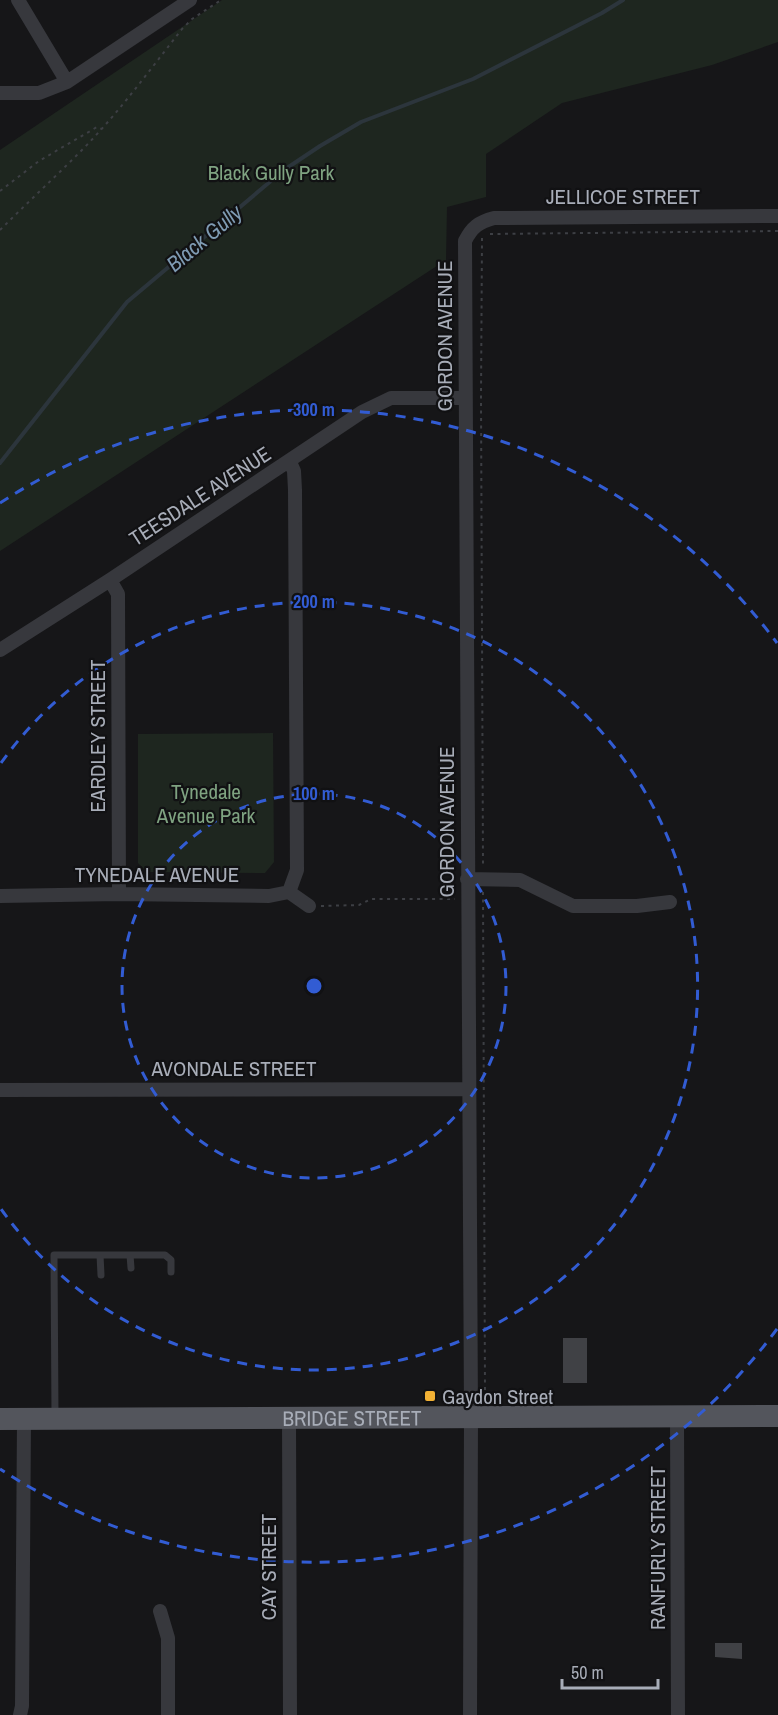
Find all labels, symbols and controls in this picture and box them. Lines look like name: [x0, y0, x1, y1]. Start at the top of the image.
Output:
park label: Black Gully Park: [208, 158, 335, 187]
street label: JELLICOE STREET: [546, 182, 701, 211]
water label: Black Gully: [160, 197, 249, 278]
street label: GORDON AVENUE: [430, 261, 459, 411]
text: 300 m: [293, 397, 335, 422]
street label: TEESDALE AVENUE: [124, 439, 276, 553]
text: 200 m: [293, 589, 335, 614]
street label: EARDLEY STREET: [83, 659, 112, 812]
street label: GORDON AVENUE: [432, 747, 461, 897]
park label: Tynedale Avenue Park: [156, 777, 256, 830]
text: 100 m: [293, 781, 335, 806]
street label: TYNEDALE AVENUE: [75, 860, 239, 889]
centre of rings: [304, 976, 324, 996]
street label: AVONDALE STREET: [150, 1054, 317, 1083]
place label: Gaydon Street: [442, 1382, 553, 1411]
marker: Gaydon Street: [423, 1389, 437, 1403]
street label: BRIDGE STREET: [283, 1403, 422, 1432]
street label: RANFURLY STREET: [643, 1466, 672, 1630]
street label: CAY STREET: [254, 1513, 283, 1620]
scale bar: [562, 1652, 658, 1690]
text: 50 m: [571, 1660, 604, 1685]

